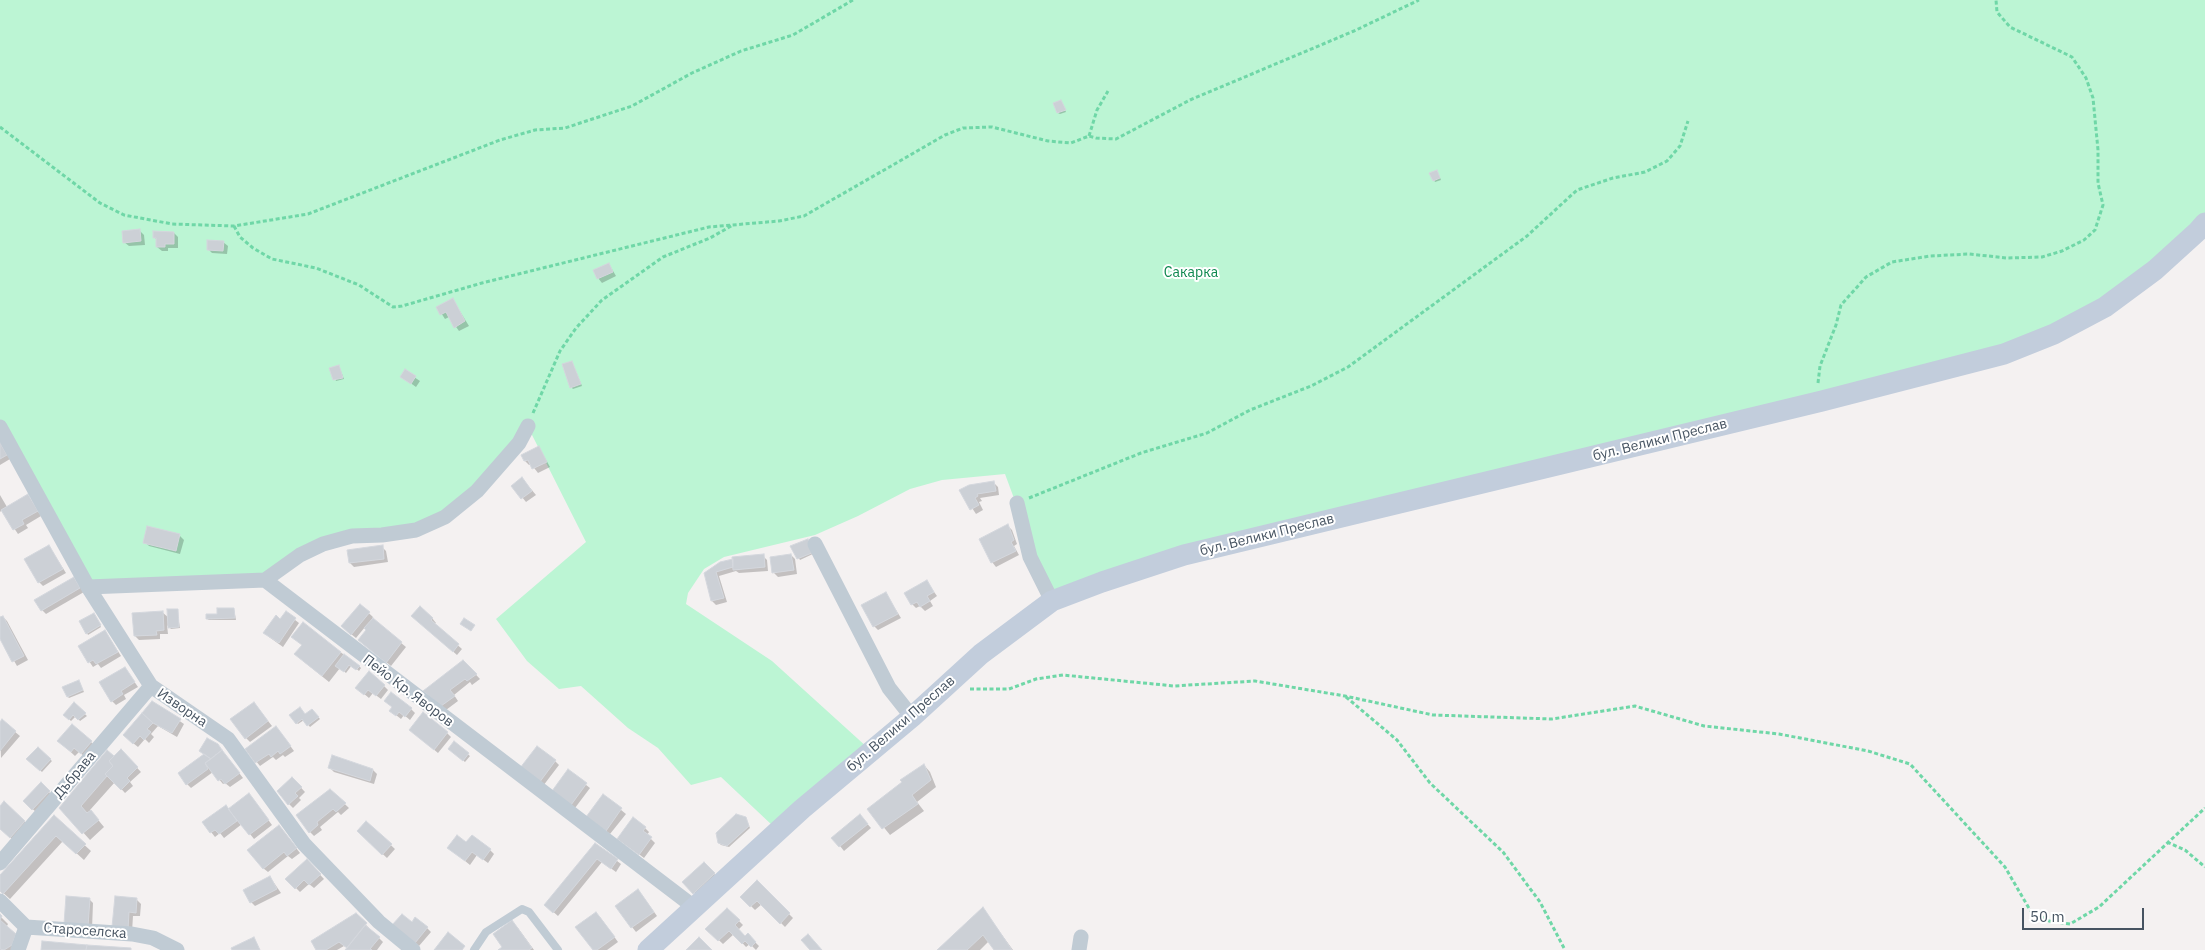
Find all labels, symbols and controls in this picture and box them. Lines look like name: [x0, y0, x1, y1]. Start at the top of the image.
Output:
park label: Сакарка: [1164, 265, 1218, 281]
street label: бул. Велики Преслав: [1591, 415, 1729, 465]
street label: бул. Велики Преслав: [1198, 510, 1336, 560]
street label: Пейо Кр. Яворов: [359, 651, 457, 731]
street label: бул. Велики Преслав: [844, 673, 958, 775]
street label: Изворна: [154, 685, 210, 731]
street label: Дъбрава: [50, 748, 100, 802]
scale bar: [2025, 898, 2148, 930]
text: 50 m: [2030, 907, 2065, 926]
street label: Староселска: [43, 920, 127, 942]

